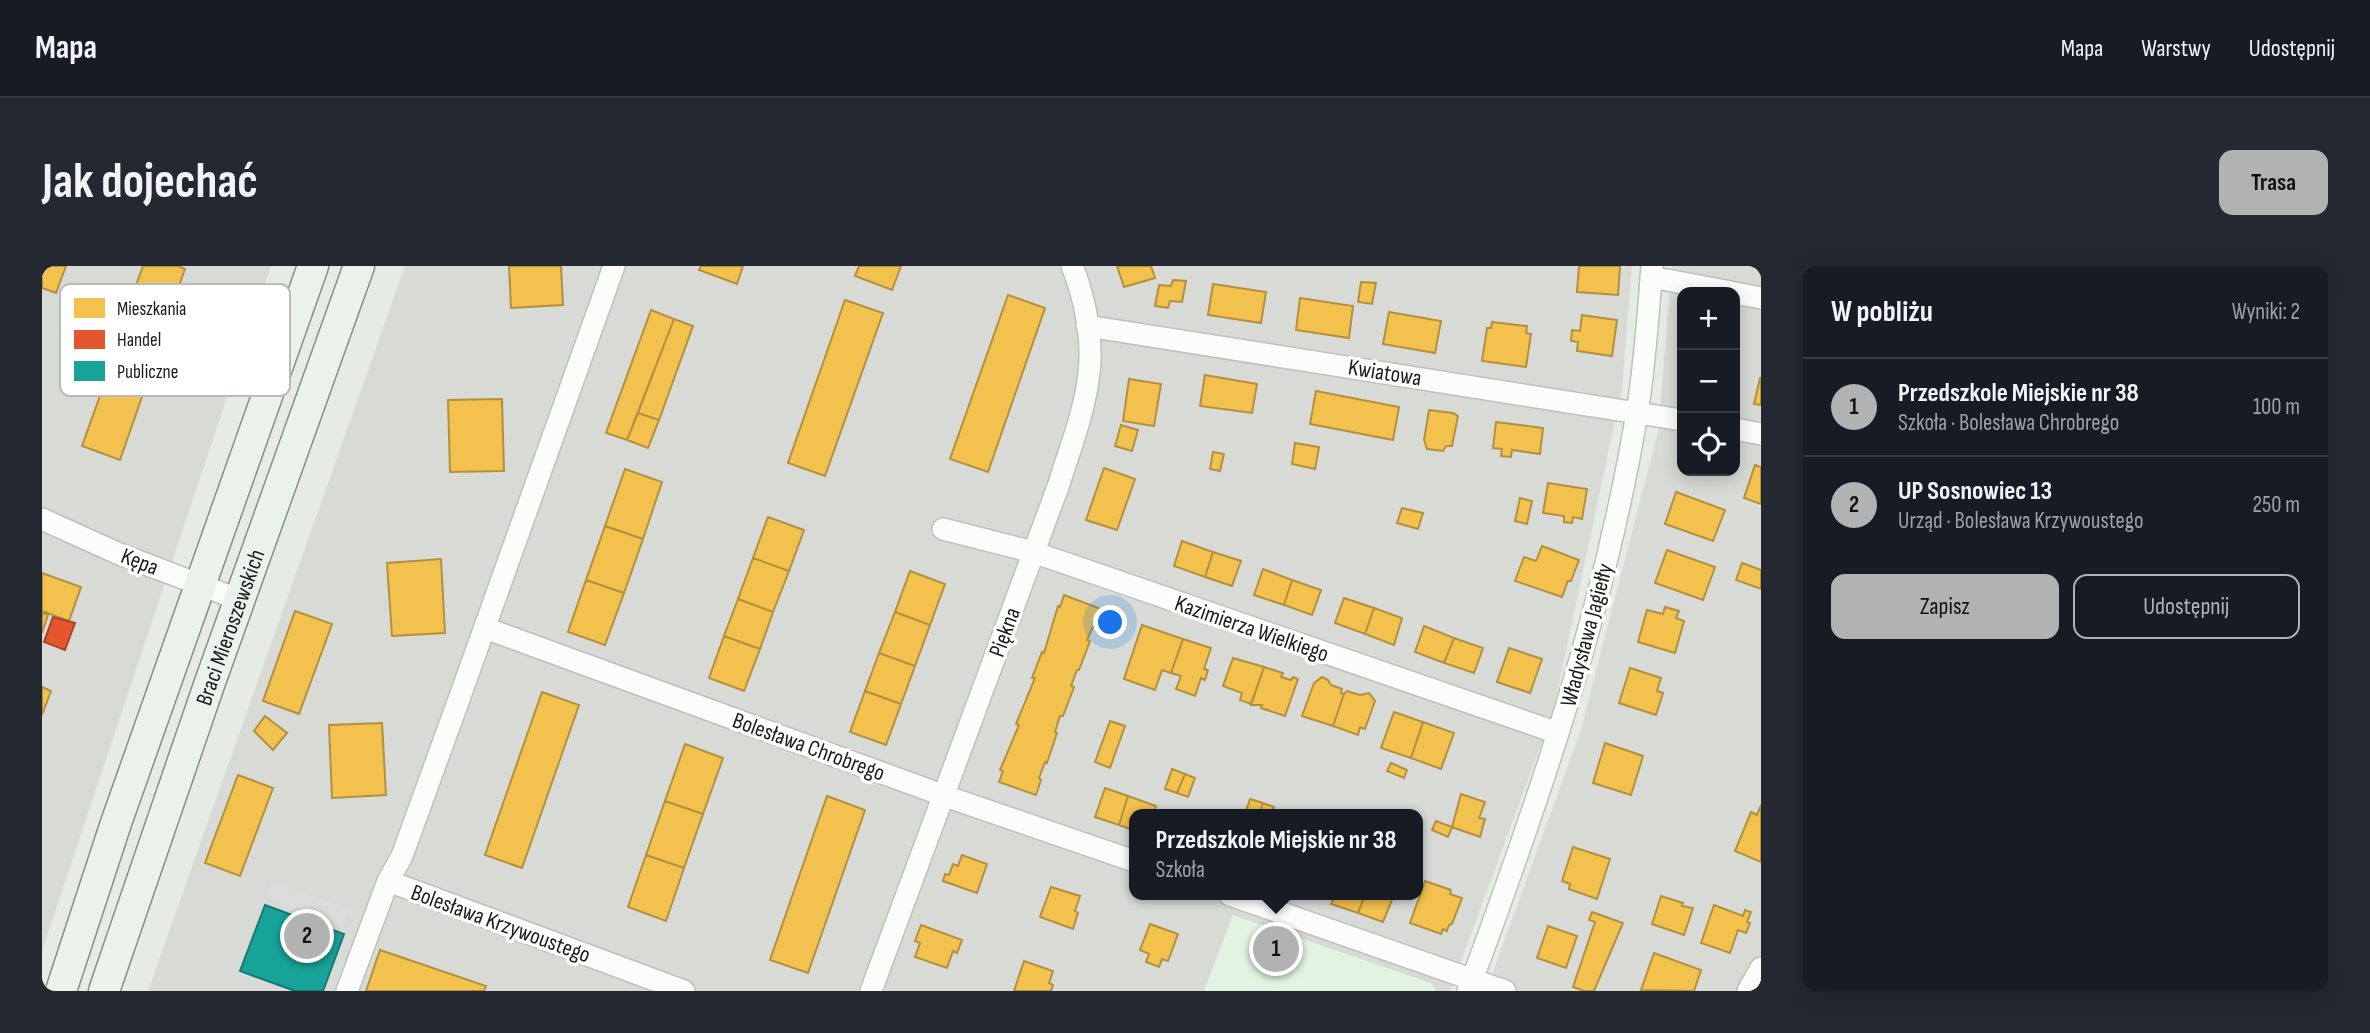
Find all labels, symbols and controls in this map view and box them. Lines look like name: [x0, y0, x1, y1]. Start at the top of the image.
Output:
text: Mapa: [35, 28, 97, 68]
text: Mapa: [2061, 34, 2103, 63]
text: Warstwy: [2141, 34, 2211, 63]
text: Udostępnij: [2249, 34, 2335, 63]
button: Trasa: [2219, 150, 2328, 215]
text: Jak dojechać: [42, 153, 258, 212]
legend: [60, 284, 290, 396]
map controls: [1677, 287, 1740, 476]
button: +: [1677, 287, 1740, 350]
text: W pobliżu: [1831, 294, 1933, 330]
text: Mieszkania: [117, 298, 186, 321]
text: Wyniki: 2: [2232, 298, 2300, 326]
text: Handel: [117, 329, 161, 352]
button: −: [1677, 350, 1740, 413]
street label: Kwiatowa: [1346, 353, 1424, 393]
text: Publiczne: [117, 361, 178, 384]
text: Przedszkole Miejskie nr 38: [1898, 378, 2139, 409]
text: 1: [1849, 393, 1859, 421]
text: 100 m: [2253, 393, 2300, 421]
text: Szkoła · Bolesława Chrobrego: [1898, 409, 2119, 437]
button: locate: [1677, 413, 1740, 476]
text: UP Sosnowiec 13: [1898, 476, 2052, 507]
text: 2: [1849, 491, 1859, 519]
text: 250 m: [2253, 491, 2300, 519]
text: Urząd · Bolesława Krzywoustego: [1898, 507, 2143, 535]
street label: Kępa: [117, 542, 162, 582]
street label: Braci Mieroszewskich: [190, 546, 271, 709]
street label: Władysława Jagiełły: [1554, 560, 1620, 710]
button: Zapisz: [1831, 574, 2059, 639]
button: Udostępnij: [2073, 574, 2300, 639]
street label: Kazimierza Wielkiego: [1171, 589, 1332, 668]
street label: Piękna: [983, 604, 1027, 661]
your location: [1093, 605, 1127, 639]
street label: Bolesława Chrobrego: [729, 706, 889, 787]
popup: [1129, 809, 1423, 900]
text: Przedszkole Miejskie nr 38: [1156, 825, 1396, 856]
text: Szkoła: [1156, 856, 1205, 884]
street label: Bolesława Krzywoustego: [407, 878, 594, 969]
pin: 2: [284, 910, 330, 962]
pin: 1: [1253, 923, 1299, 975]

